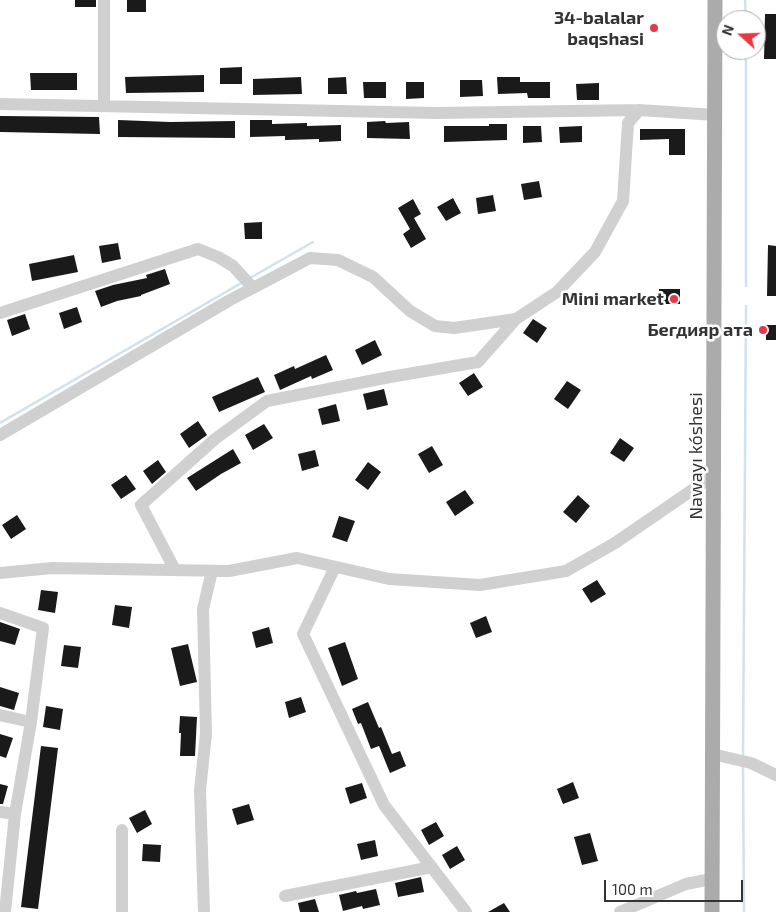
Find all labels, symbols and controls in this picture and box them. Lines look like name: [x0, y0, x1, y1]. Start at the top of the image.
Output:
place label: 34-balalar baqshasi: [554, 7, 644, 50]
north arrow: [716, 10, 766, 60]
marker: 34-balalar baqshasi: [648, 22, 660, 34]
text: N: [718, 22, 737, 38]
place label: Mini market: [562, 288, 664, 310]
marker: Mini market: [668, 293, 680, 305]
place label: Бегдияр ата: [647, 319, 753, 341]
marker: Бегдияр ата: [757, 324, 769, 336]
street label: Nawayı kóshesi: [685, 392, 707, 520]
scale bar: [606, 870, 745, 902]
text: 100 m: [612, 880, 653, 898]

